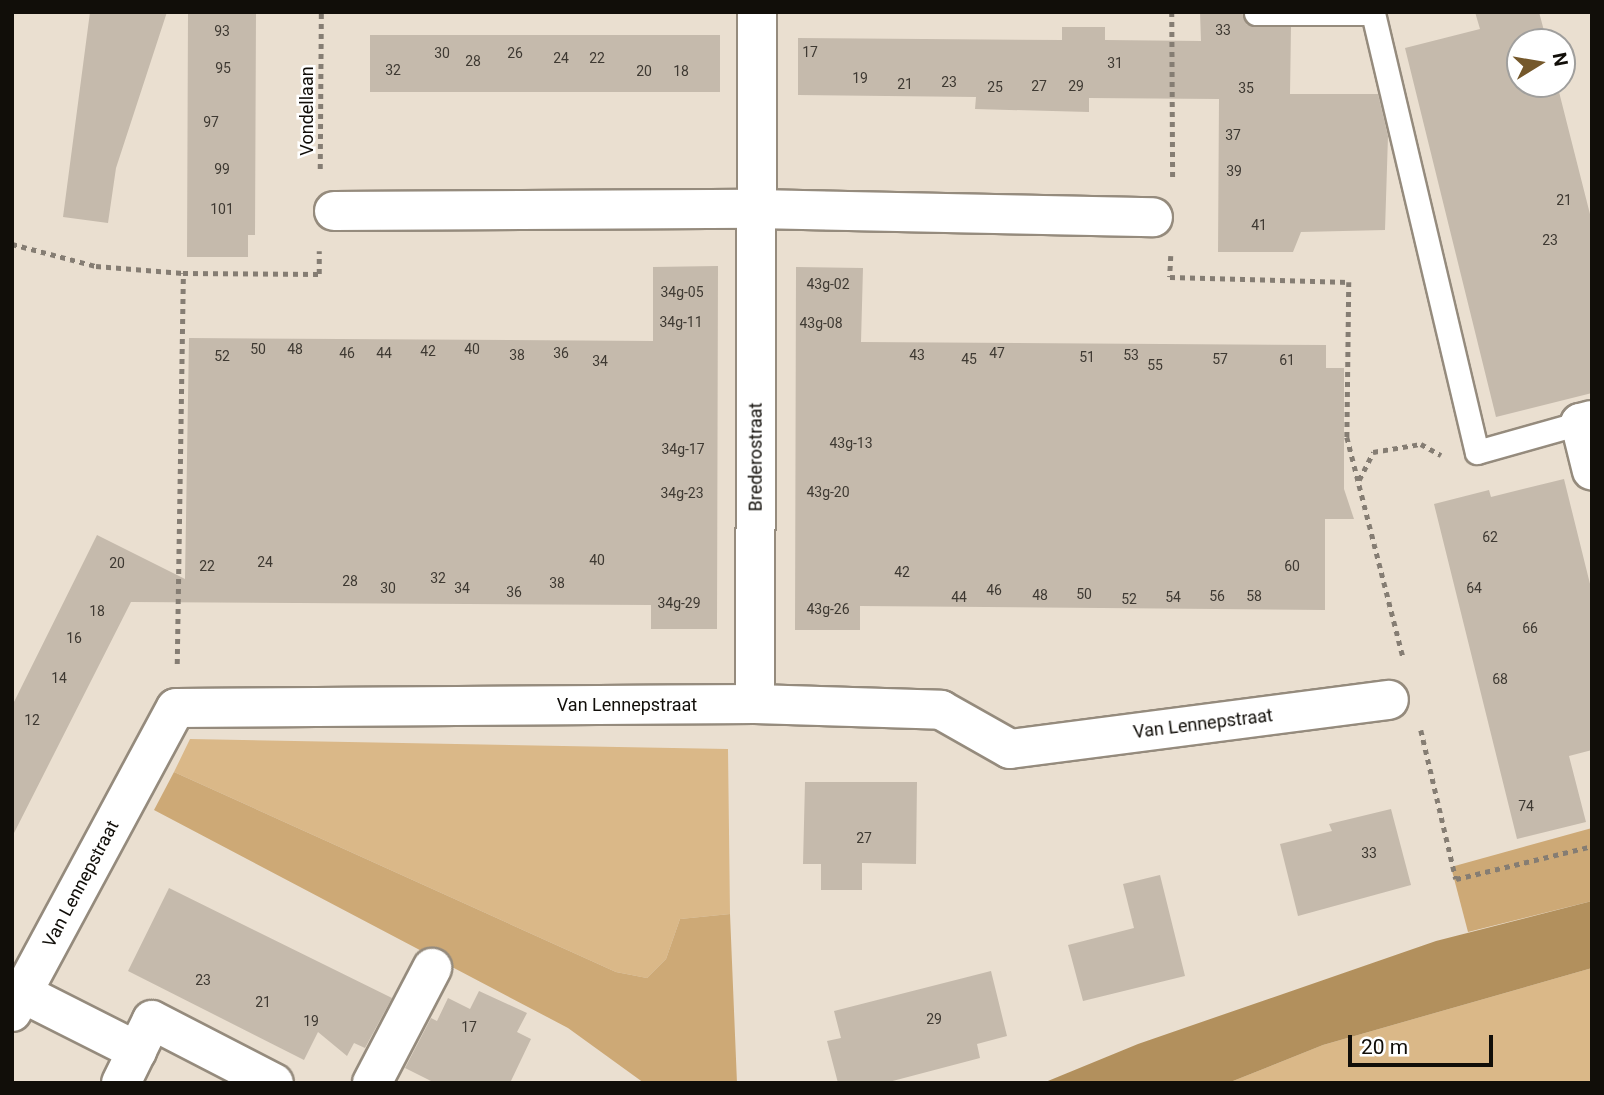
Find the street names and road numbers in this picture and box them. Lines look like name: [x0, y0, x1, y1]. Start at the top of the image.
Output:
street label: Vondellaan: [296, 66, 318, 156]
street label: Brederostraat: [745, 403, 767, 511]
street label: Van Lennepstraat: [557, 694, 697, 716]
street label: Van Lennepstraat: [1132, 705, 1274, 743]
street label: Van Lennepstraat: [39, 817, 123, 951]

